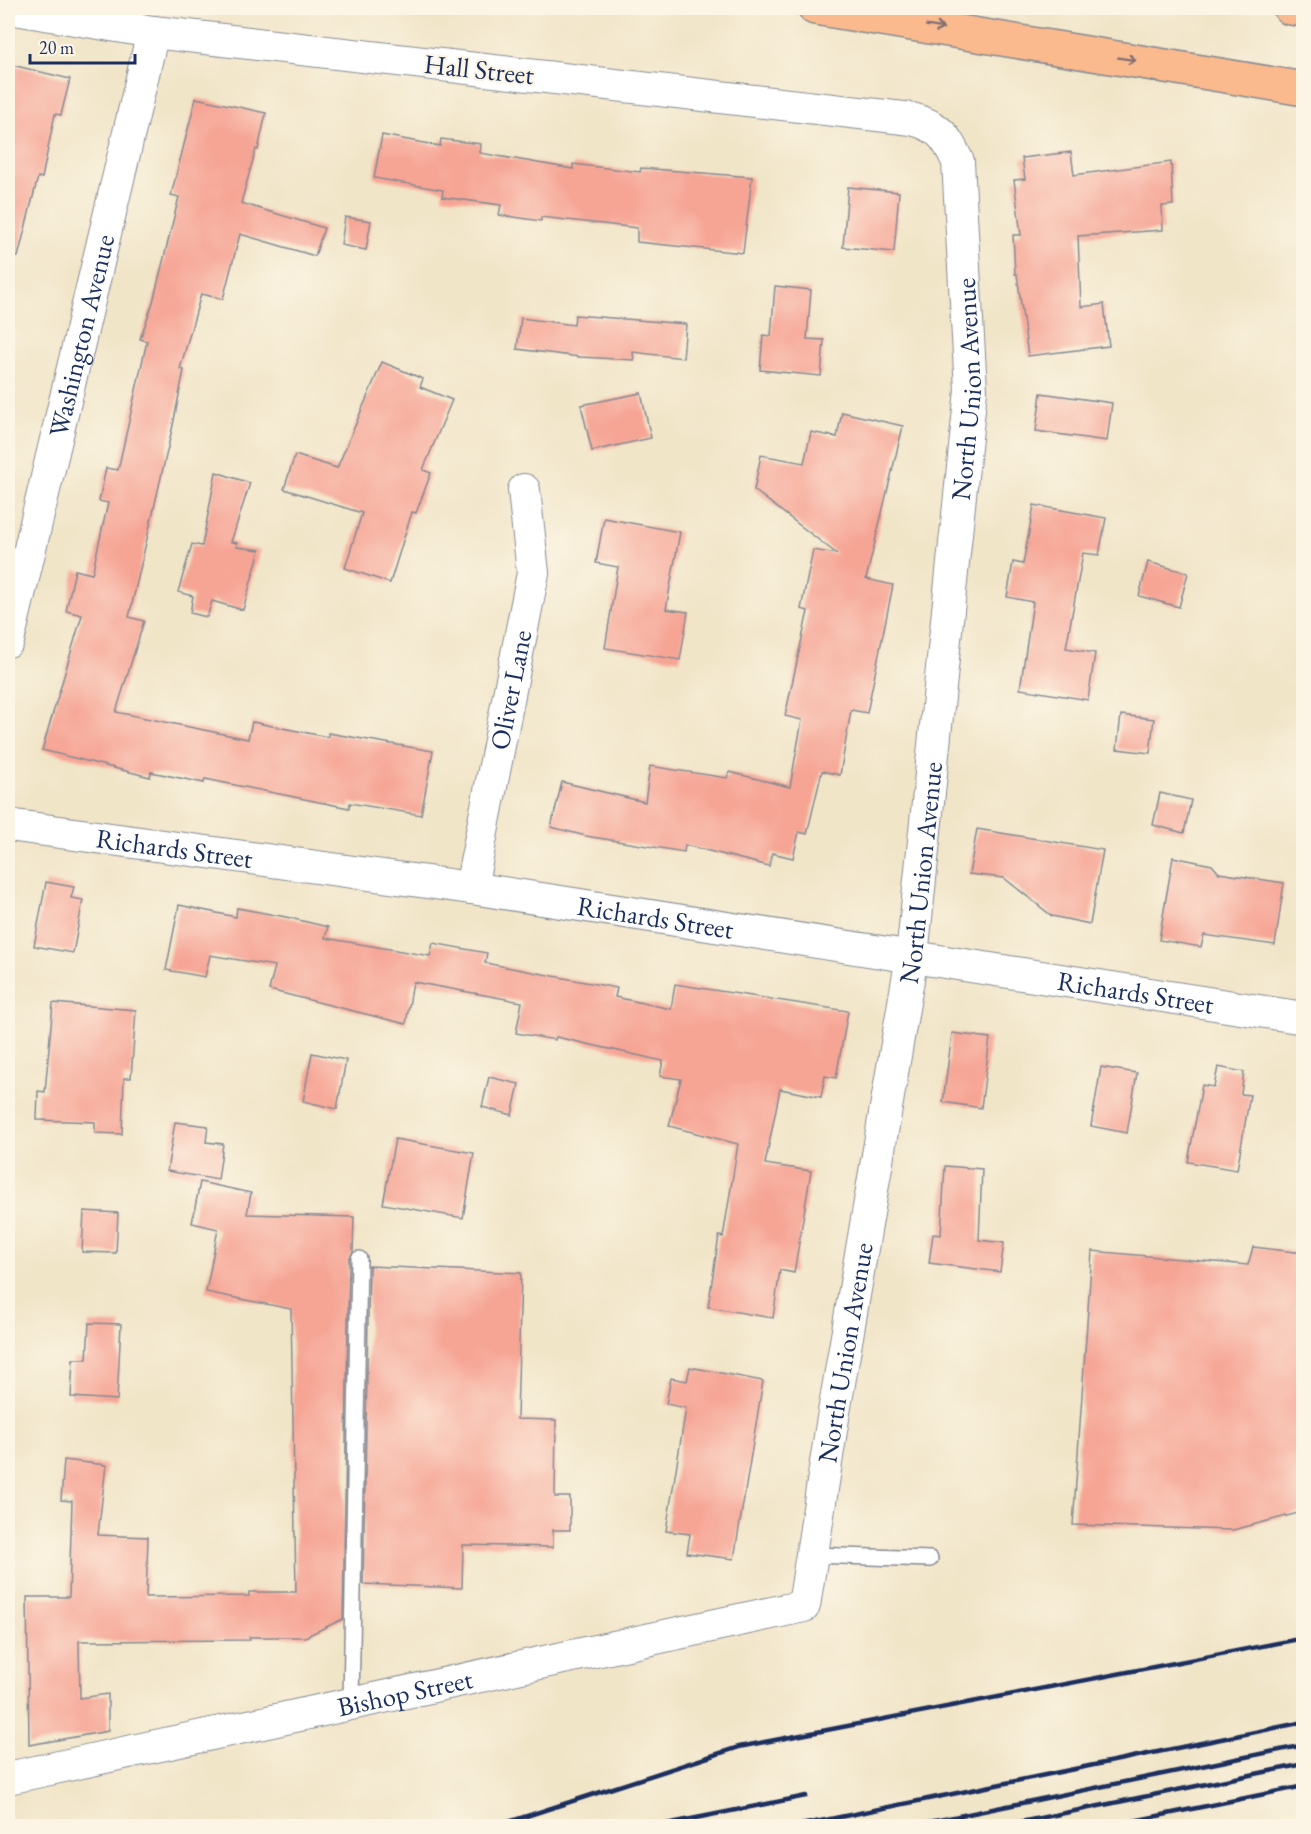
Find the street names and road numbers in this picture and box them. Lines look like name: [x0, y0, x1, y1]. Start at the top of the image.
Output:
street label: Hall Street: [422, 46, 536, 92]
street label: Washington Avenue: [40, 231, 122, 440]
street label: North Union Avenue: [942, 277, 989, 502]
street label: Oliver Lane: [481, 627, 539, 753]
street label: North Union Avenue: [890, 760, 950, 986]
street label: Richards Street: [94, 820, 256, 876]
street label: Richards Street: [575, 887, 737, 946]
street label: Richards Street: [1055, 962, 1217, 1021]
street label: North Union Avenue: [809, 1240, 880, 1465]
street label: Bishop Street: [334, 1661, 476, 1724]

